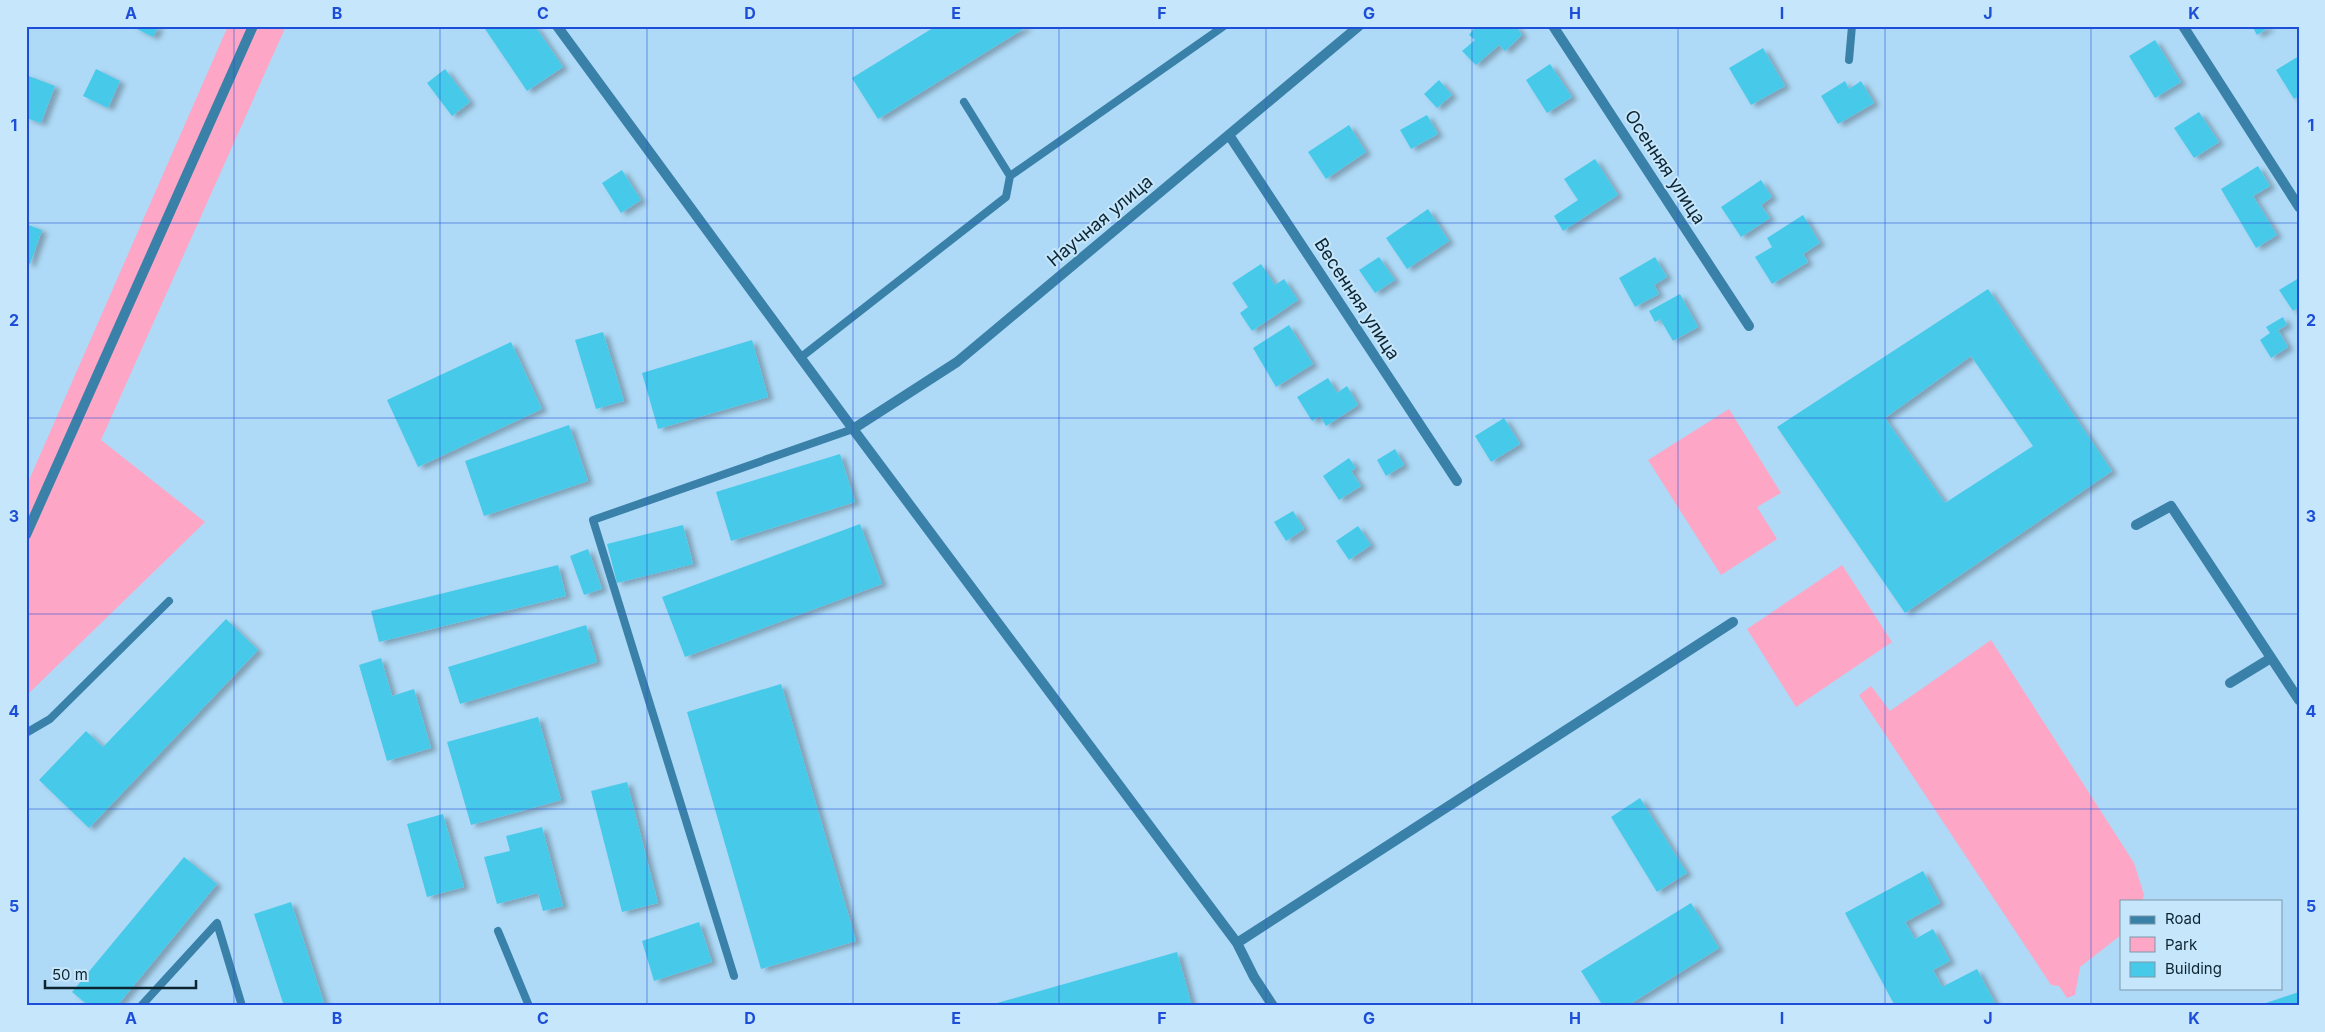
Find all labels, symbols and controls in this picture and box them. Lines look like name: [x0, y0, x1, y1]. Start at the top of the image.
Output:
text: A: [125, 3, 137, 23]
text: B: [332, 3, 342, 23]
text: C: [537, 3, 549, 23]
text: D: [744, 3, 756, 23]
text: E: [951, 3, 961, 23]
text: F: [1157, 3, 1167, 23]
text: G: [1363, 3, 1375, 23]
text: H: [1569, 3, 1581, 23]
text: I: [1780, 3, 1784, 23]
text: J: [1983, 3, 1993, 23]
text: K: [2188, 3, 2200, 23]
street label: Осенняя улица: [1621, 106, 1710, 228]
text: 1: [11, 115, 17, 135]
text: 1: [2308, 115, 2314, 135]
street label: Научная улица: [1043, 171, 1156, 271]
street label: Весенняя улица: [1310, 234, 1404, 363]
text: 2: [9, 310, 19, 330]
text: 2: [2306, 310, 2316, 330]
text: 3: [9, 506, 19, 526]
text: 3: [2306, 506, 2316, 526]
text: 4: [9, 701, 20, 721]
text: 4: [2306, 701, 2317, 721]
text: 5: [9, 896, 19, 916]
text: 5: [2306, 896, 2316, 916]
legend: [2120, 900, 2282, 990]
text: Road: [2165, 909, 2201, 928]
text: Park: [2165, 935, 2198, 954]
scale bar: [45, 957, 196, 989]
text: Building: [2165, 959, 2222, 978]
text: 50 m: [52, 965, 88, 984]
text: A: [125, 1008, 137, 1028]
text: B: [332, 1008, 342, 1028]
text: C: [537, 1008, 549, 1028]
text: D: [744, 1008, 756, 1028]
text: E: [951, 1008, 961, 1028]
text: F: [1157, 1008, 1167, 1028]
text: G: [1363, 1008, 1375, 1028]
text: H: [1569, 1008, 1581, 1028]
text: I: [1780, 1008, 1784, 1028]
text: J: [1983, 1008, 1993, 1028]
text: K: [2188, 1008, 2200, 1028]

